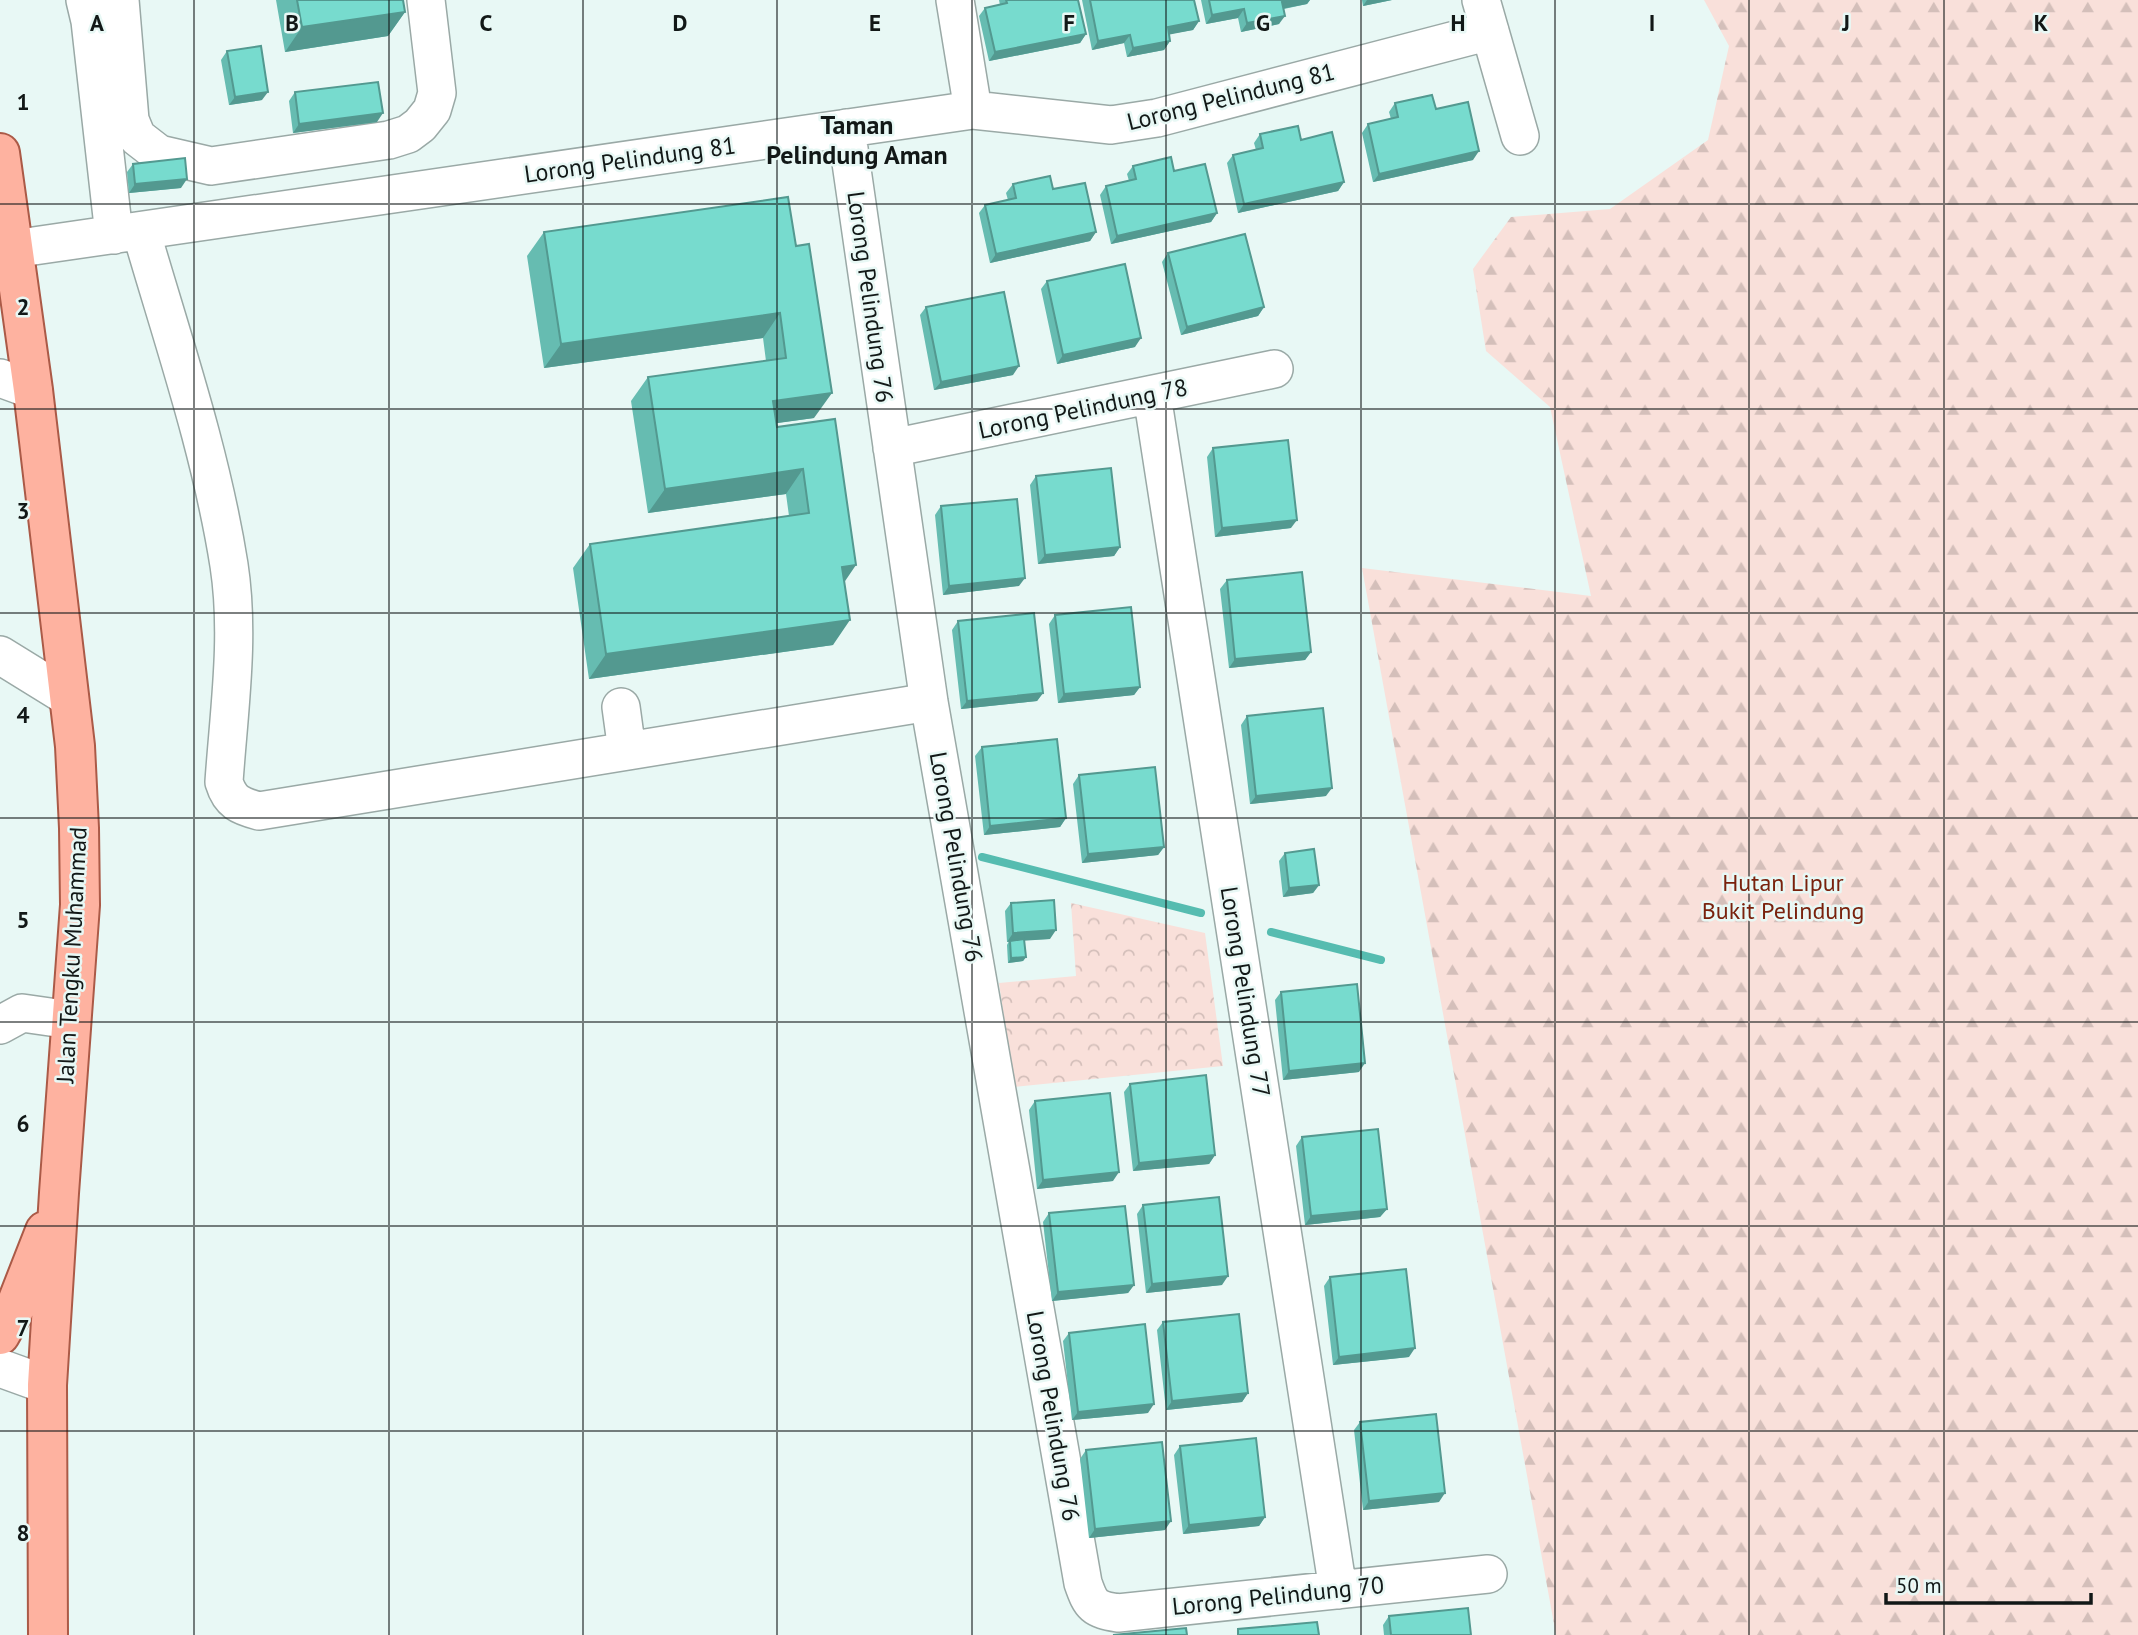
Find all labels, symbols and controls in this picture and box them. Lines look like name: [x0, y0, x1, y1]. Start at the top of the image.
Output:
text: A: [90, 8, 104, 37]
text: B: [285, 8, 299, 37]
text: C: [480, 8, 493, 37]
text: D: [673, 8, 687, 37]
text: E: [869, 8, 881, 37]
text: F: [1063, 8, 1075, 37]
text: G: [1256, 8, 1270, 37]
text: H: [1451, 8, 1465, 37]
text: I: [1649, 8, 1655, 37]
text: J: [1841, 8, 1850, 37]
text: K: [2034, 8, 2048, 37]
street label: Lorong Pelindung 81: [1124, 56, 1338, 137]
text: 1: [16, 87, 30, 116]
district label: Taman Pelindung Aman: [766, 108, 948, 171]
street label: Lorong Pelindung 81: [522, 129, 738, 190]
street label: Lorong Pelindung 76: [840, 189, 901, 405]
text: 2: [16, 292, 30, 321]
street label: Lorong Pelindung 78: [975, 371, 1190, 446]
text: 3: [16, 496, 30, 525]
text: 4: [16, 700, 30, 729]
street label: Lorong Pelindung 76: [923, 749, 990, 965]
street label: Jalan Tengku Muhammad: [49, 826, 94, 1085]
park label: Hutan Lipur Bukit Pelindung: [1702, 867, 1864, 926]
street label: Lorong Pelindung 77: [1214, 884, 1277, 1100]
text: 5: [16, 905, 30, 934]
text: 6: [16, 1109, 30, 1138]
street label: Lorong Pelindung 76: [1020, 1308, 1087, 1524]
text: 7: [16, 1313, 30, 1342]
text: 8: [16, 1518, 30, 1547]
scale bar: [1886, 1562, 2091, 1606]
street label: Lorong Pelindung 70: [1170, 1569, 1386, 1622]
text: 50 m: [1896, 1572, 1942, 1599]

